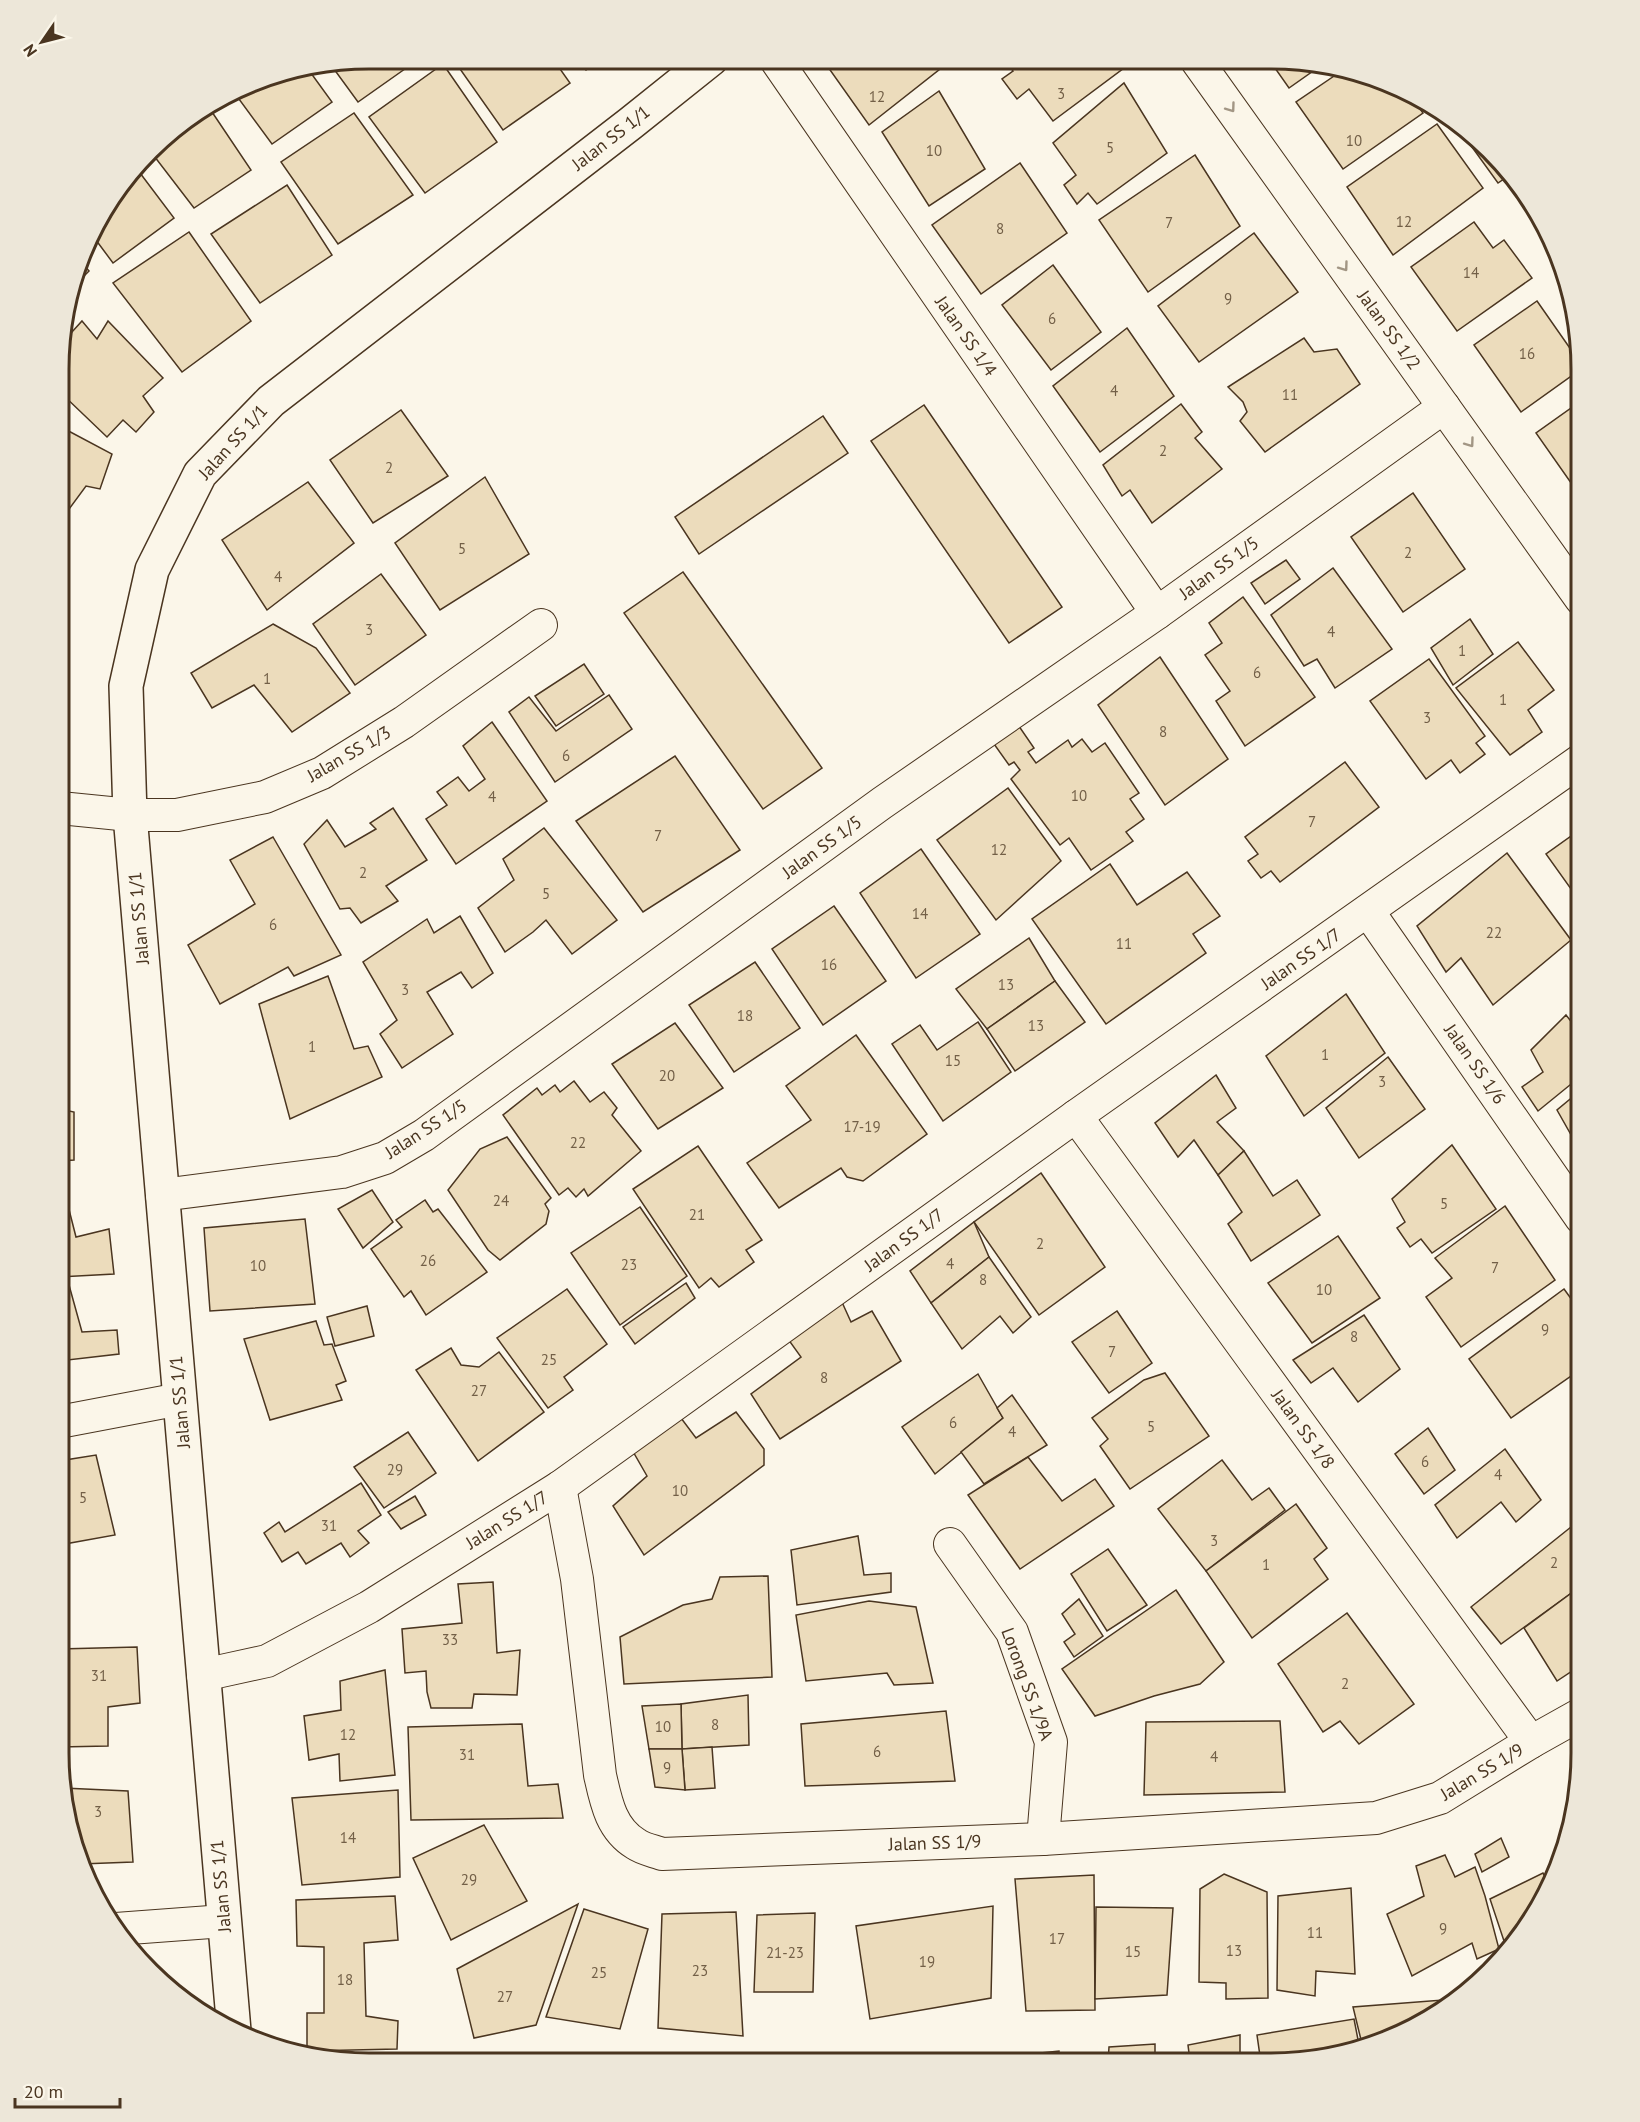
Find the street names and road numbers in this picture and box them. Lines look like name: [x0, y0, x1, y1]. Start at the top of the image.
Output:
street label: Jalan SS 1/1: [566, 100, 654, 176]
street label: Jalan SS 1/2: [1352, 285, 1426, 374]
street label: Jalan SS 1/4: [930, 290, 1003, 381]
street label: Jalan SS 1/1: [192, 399, 272, 485]
street label: Jalan SS 1/5: [1174, 531, 1263, 605]
street label: Jalan SS 1/3: [302, 720, 395, 787]
street label: Jalan SS 1/5: [777, 810, 866, 884]
street label: Jalan SS 1/1: [123, 871, 154, 966]
street label: Jalan SS 1/7: [1255, 923, 1345, 995]
street label: Jalan SS 1/6: [1439, 1018, 1511, 1108]
street label: Jalan SS 1/5: [380, 1094, 471, 1164]
street label: Jalan SS 1/7: [859, 1203, 948, 1277]
street label: Jalan SS 1/1: [164, 1355, 195, 1450]
street label: Jalan SS 1/8: [1266, 1384, 1340, 1473]
street label: Jalan SS 1/7: [460, 1485, 552, 1554]
street label: Lorong SS 1/9A: [996, 1624, 1059, 1744]
street label: Jalan SS 1/9: [1435, 1738, 1527, 1806]
street label: Jalan SS 1/9: [887, 1829, 982, 1856]
street label: Jalan SS 1/1: [205, 1839, 236, 1934]

